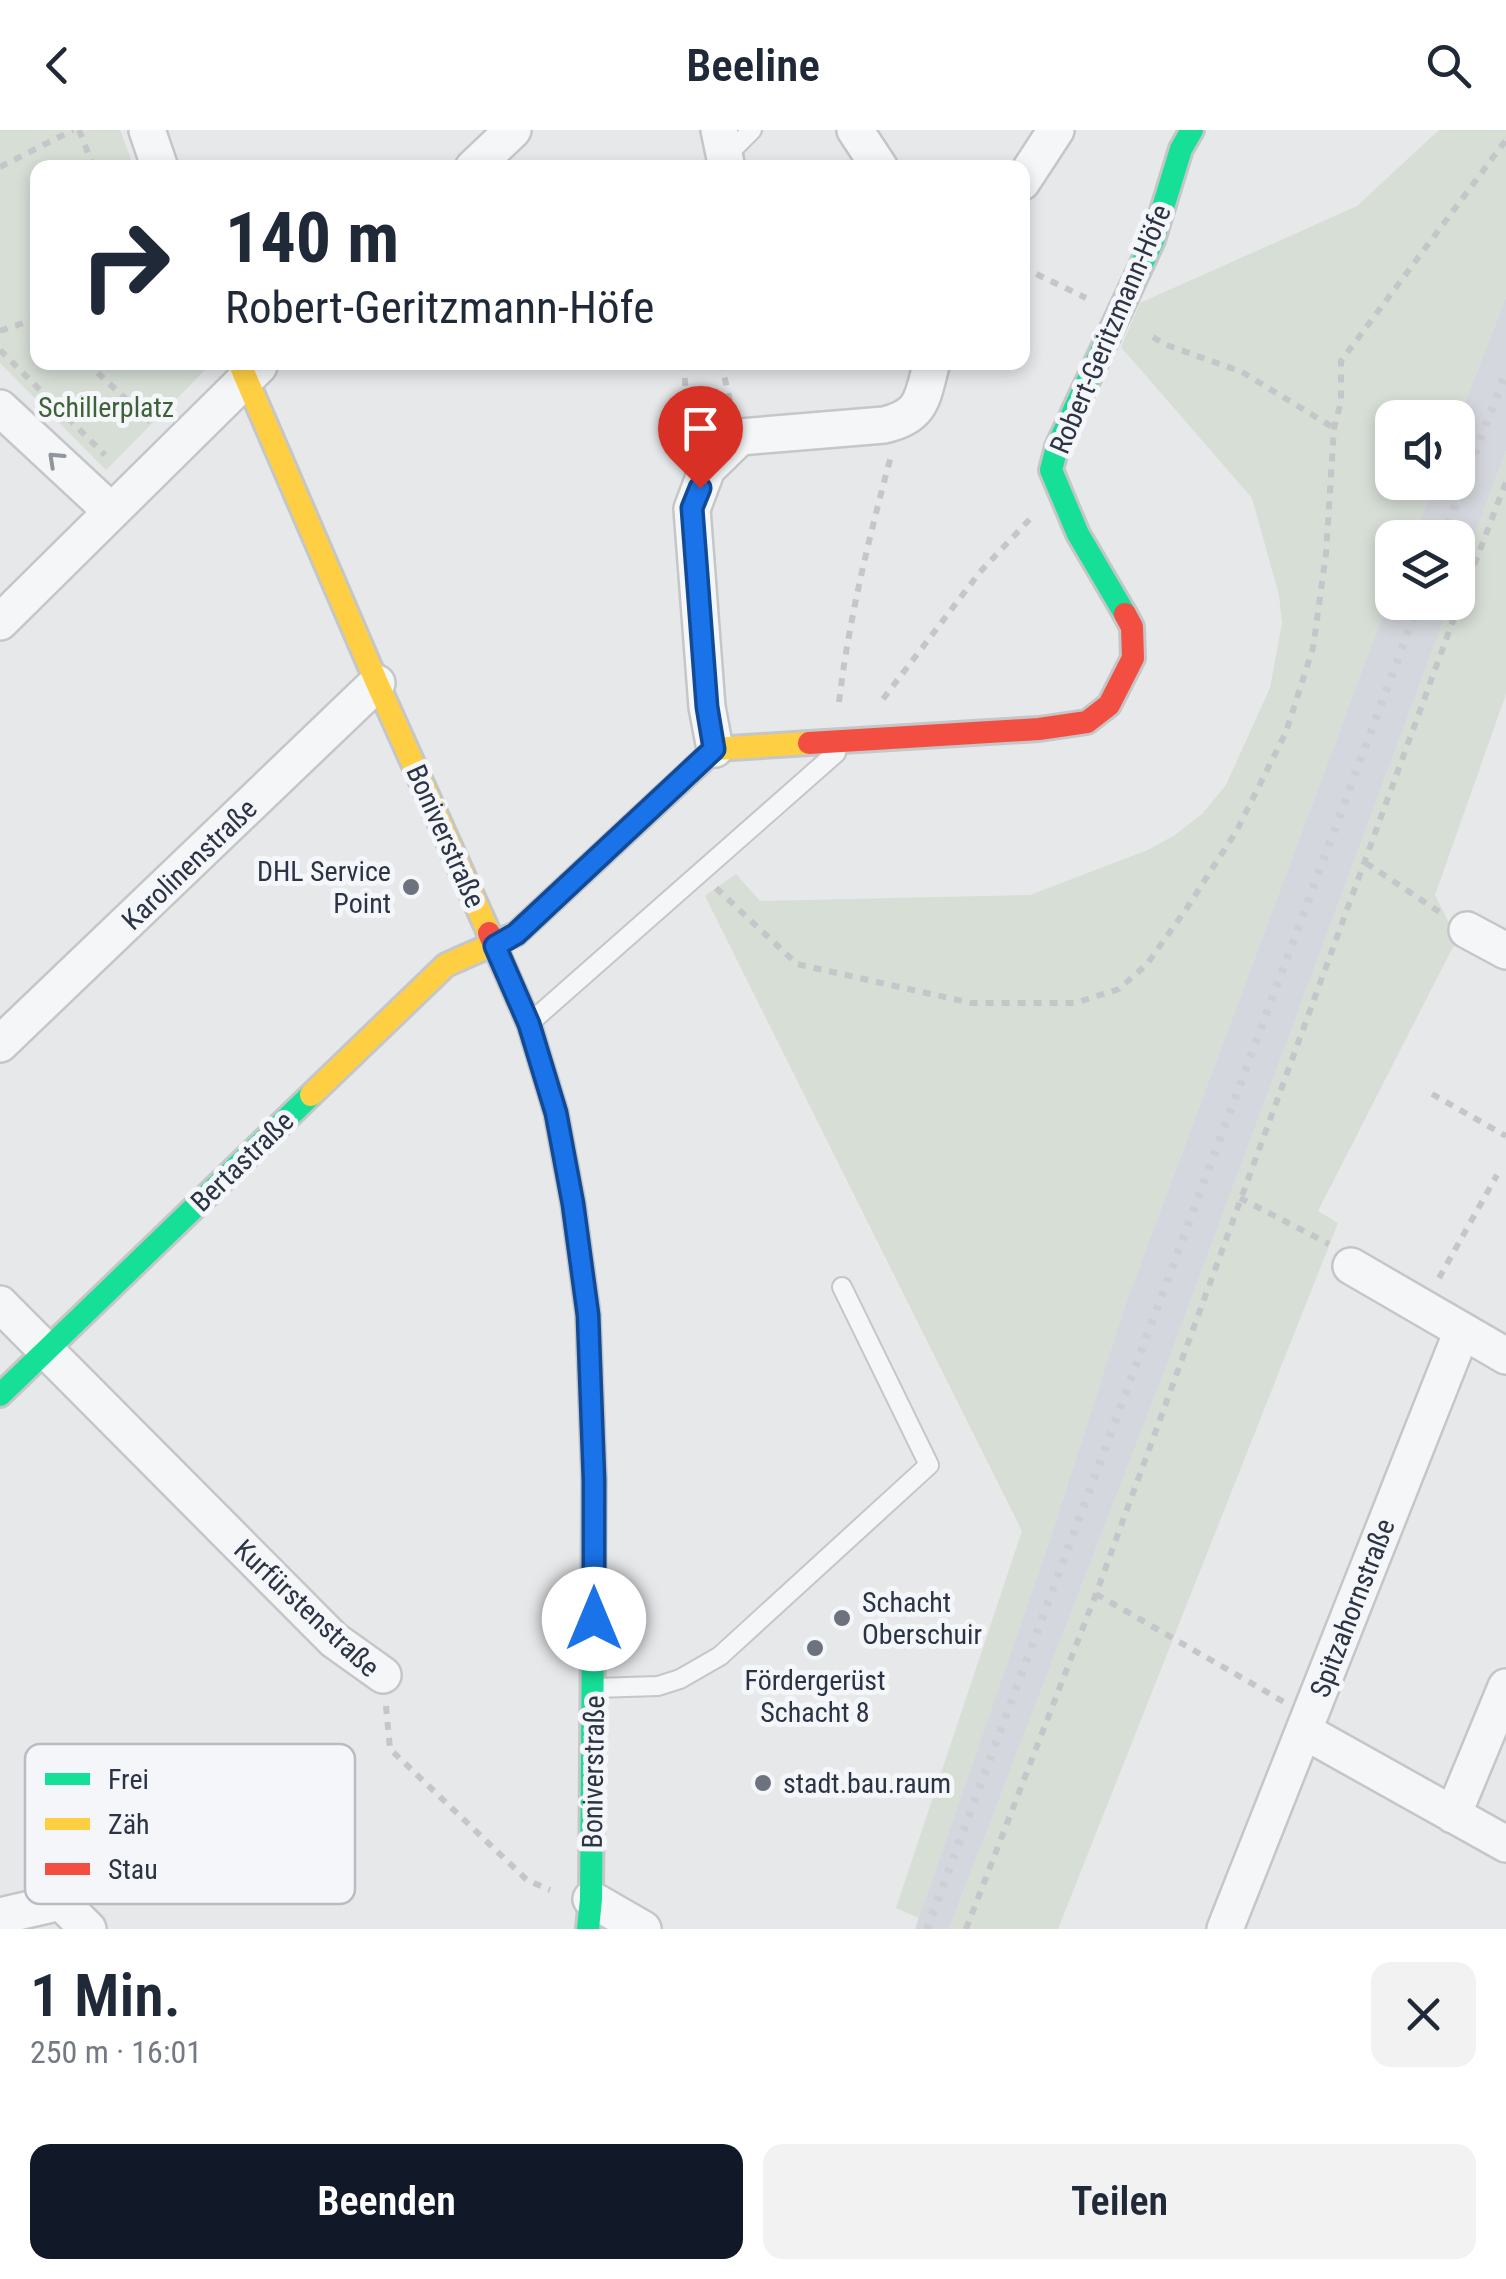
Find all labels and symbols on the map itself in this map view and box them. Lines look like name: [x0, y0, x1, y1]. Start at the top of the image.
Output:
street label: Robert-Geritzmann-Höfe: [1043, 200, 1178, 459]
pin: [658, 386, 743, 489]
park label: Schillerplatz: [38, 391, 174, 424]
one-way arrow: [49, 453, 67, 471]
street label: Boniverstraße: [399, 760, 492, 913]
street label: Karolinenstraße: [115, 792, 263, 937]
place label: DHL Service Point: [257, 855, 391, 920]
marker: DHL Service Point: [400, 876, 422, 898]
street label: Bertastraße: [184, 1105, 300, 1218]
street label: Spitzahornstraße: [1303, 1514, 1402, 1702]
street label: Kurfürstenstraße: [227, 1533, 386, 1684]
position arrow: [542, 1567, 646, 1671]
place label: Schacht Oberschuir: [862, 1586, 982, 1651]
marker: Schacht Oberschuir: [831, 1607, 853, 1629]
marker: Fördergerüst Schacht 8: [804, 1637, 826, 1659]
place label: Fördergerüst Schacht 8: [745, 1664, 885, 1729]
street label: Boniverstraße: [576, 1695, 611, 1849]
legend: [25, 1744, 355, 1904]
text: Frei: [108, 1763, 149, 1796]
place label: stadt.bau.raum: [783, 1767, 951, 1800]
marker: stadt.bau.raum: [752, 1772, 774, 1794]
text: Zäh: [108, 1808, 150, 1841]
text: Stau: [108, 1853, 158, 1886]

